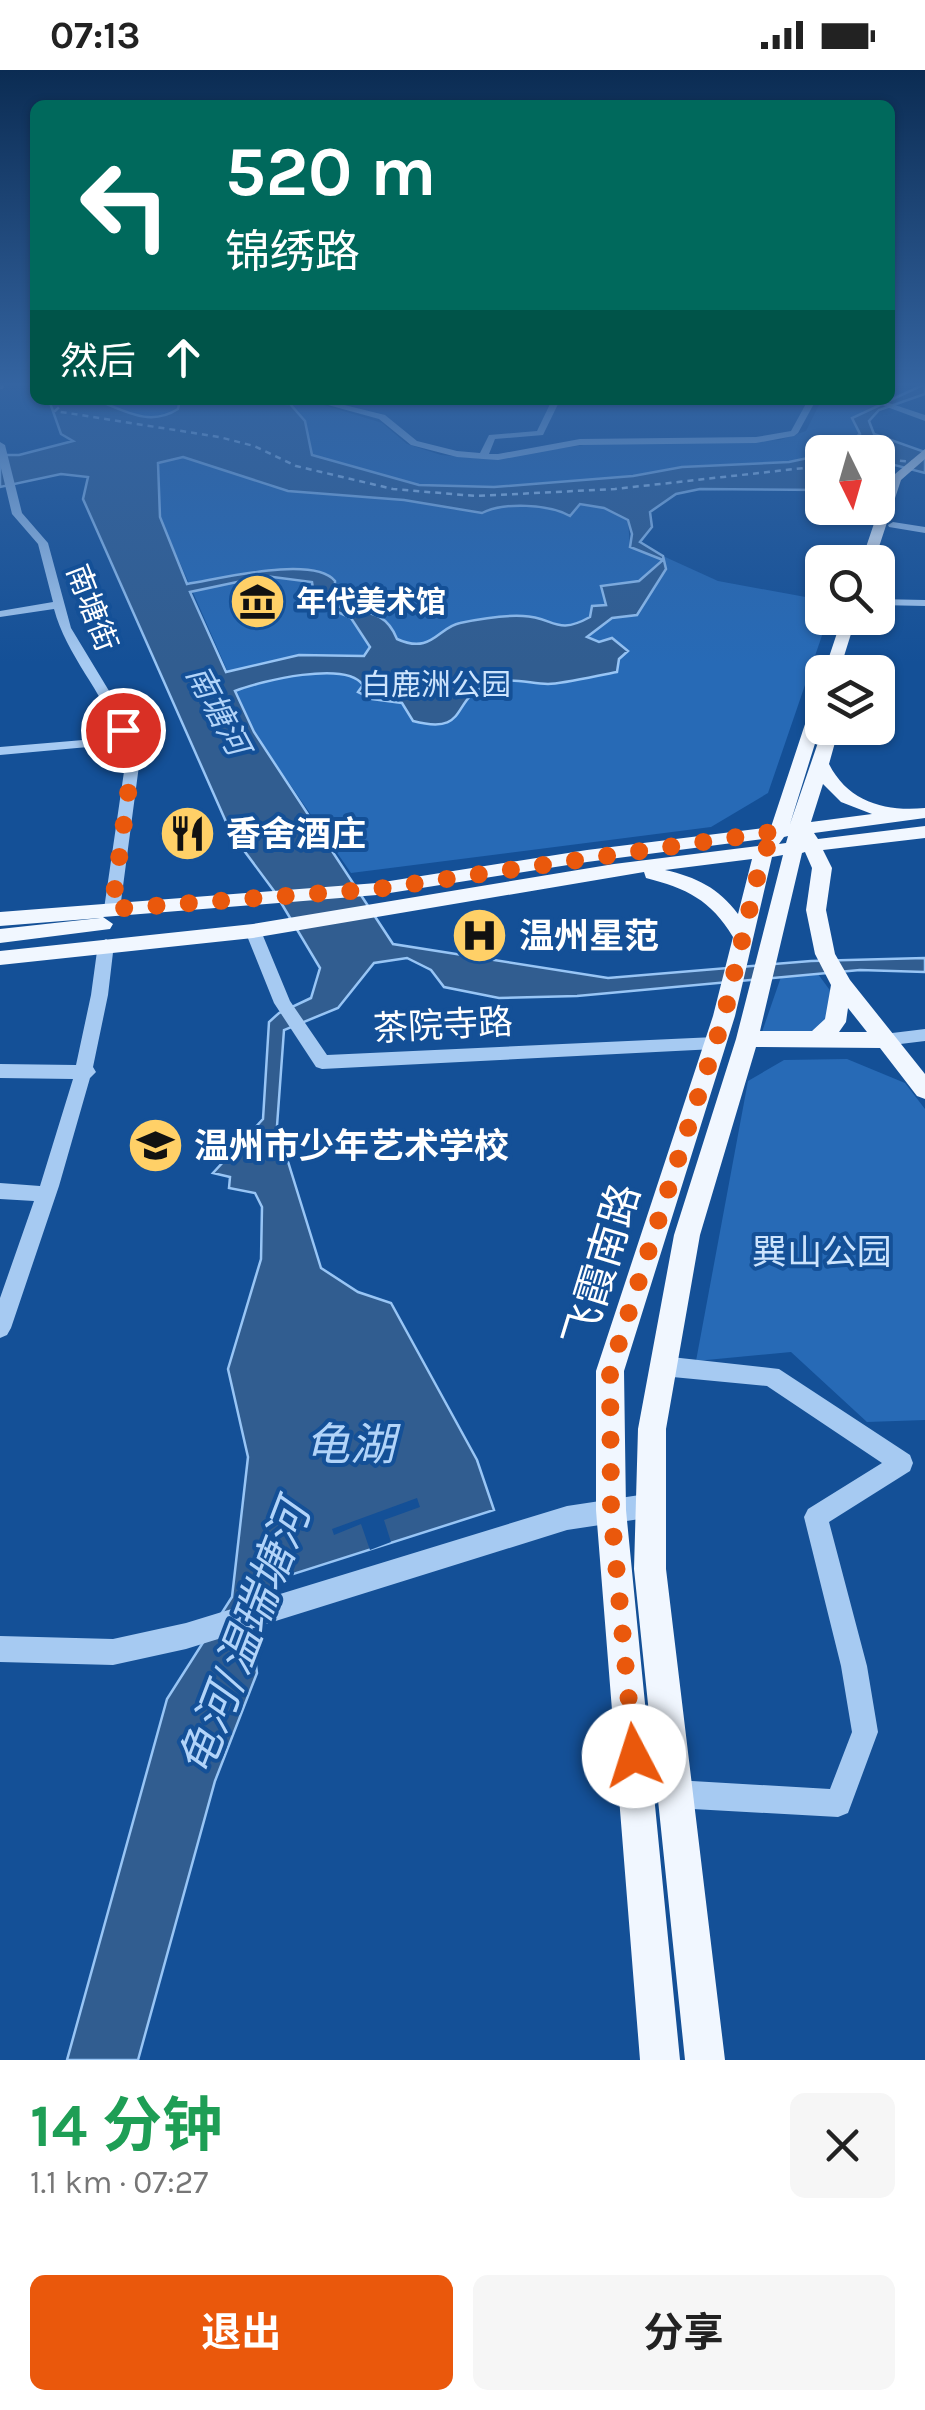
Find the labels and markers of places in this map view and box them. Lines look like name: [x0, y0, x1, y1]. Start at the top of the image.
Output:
museum icon: 年代美术馆: [227, 572, 287, 632]
place label: 年代美术馆: [296, 584, 446, 620]
pin: [81, 688, 166, 773]
restaurant icon: 香舍酒庄: [157, 804, 217, 864]
place label: 香舍酒庄: [226, 814, 366, 855]
hospital icon: 温州星范: [450, 906, 510, 966]
place label: 温州星范: [519, 916, 659, 957]
school or university icon: 温州市少年艺术学校: [125, 1116, 185, 1176]
place label: 温州市少年艺术学校: [194, 1126, 509, 1167]

